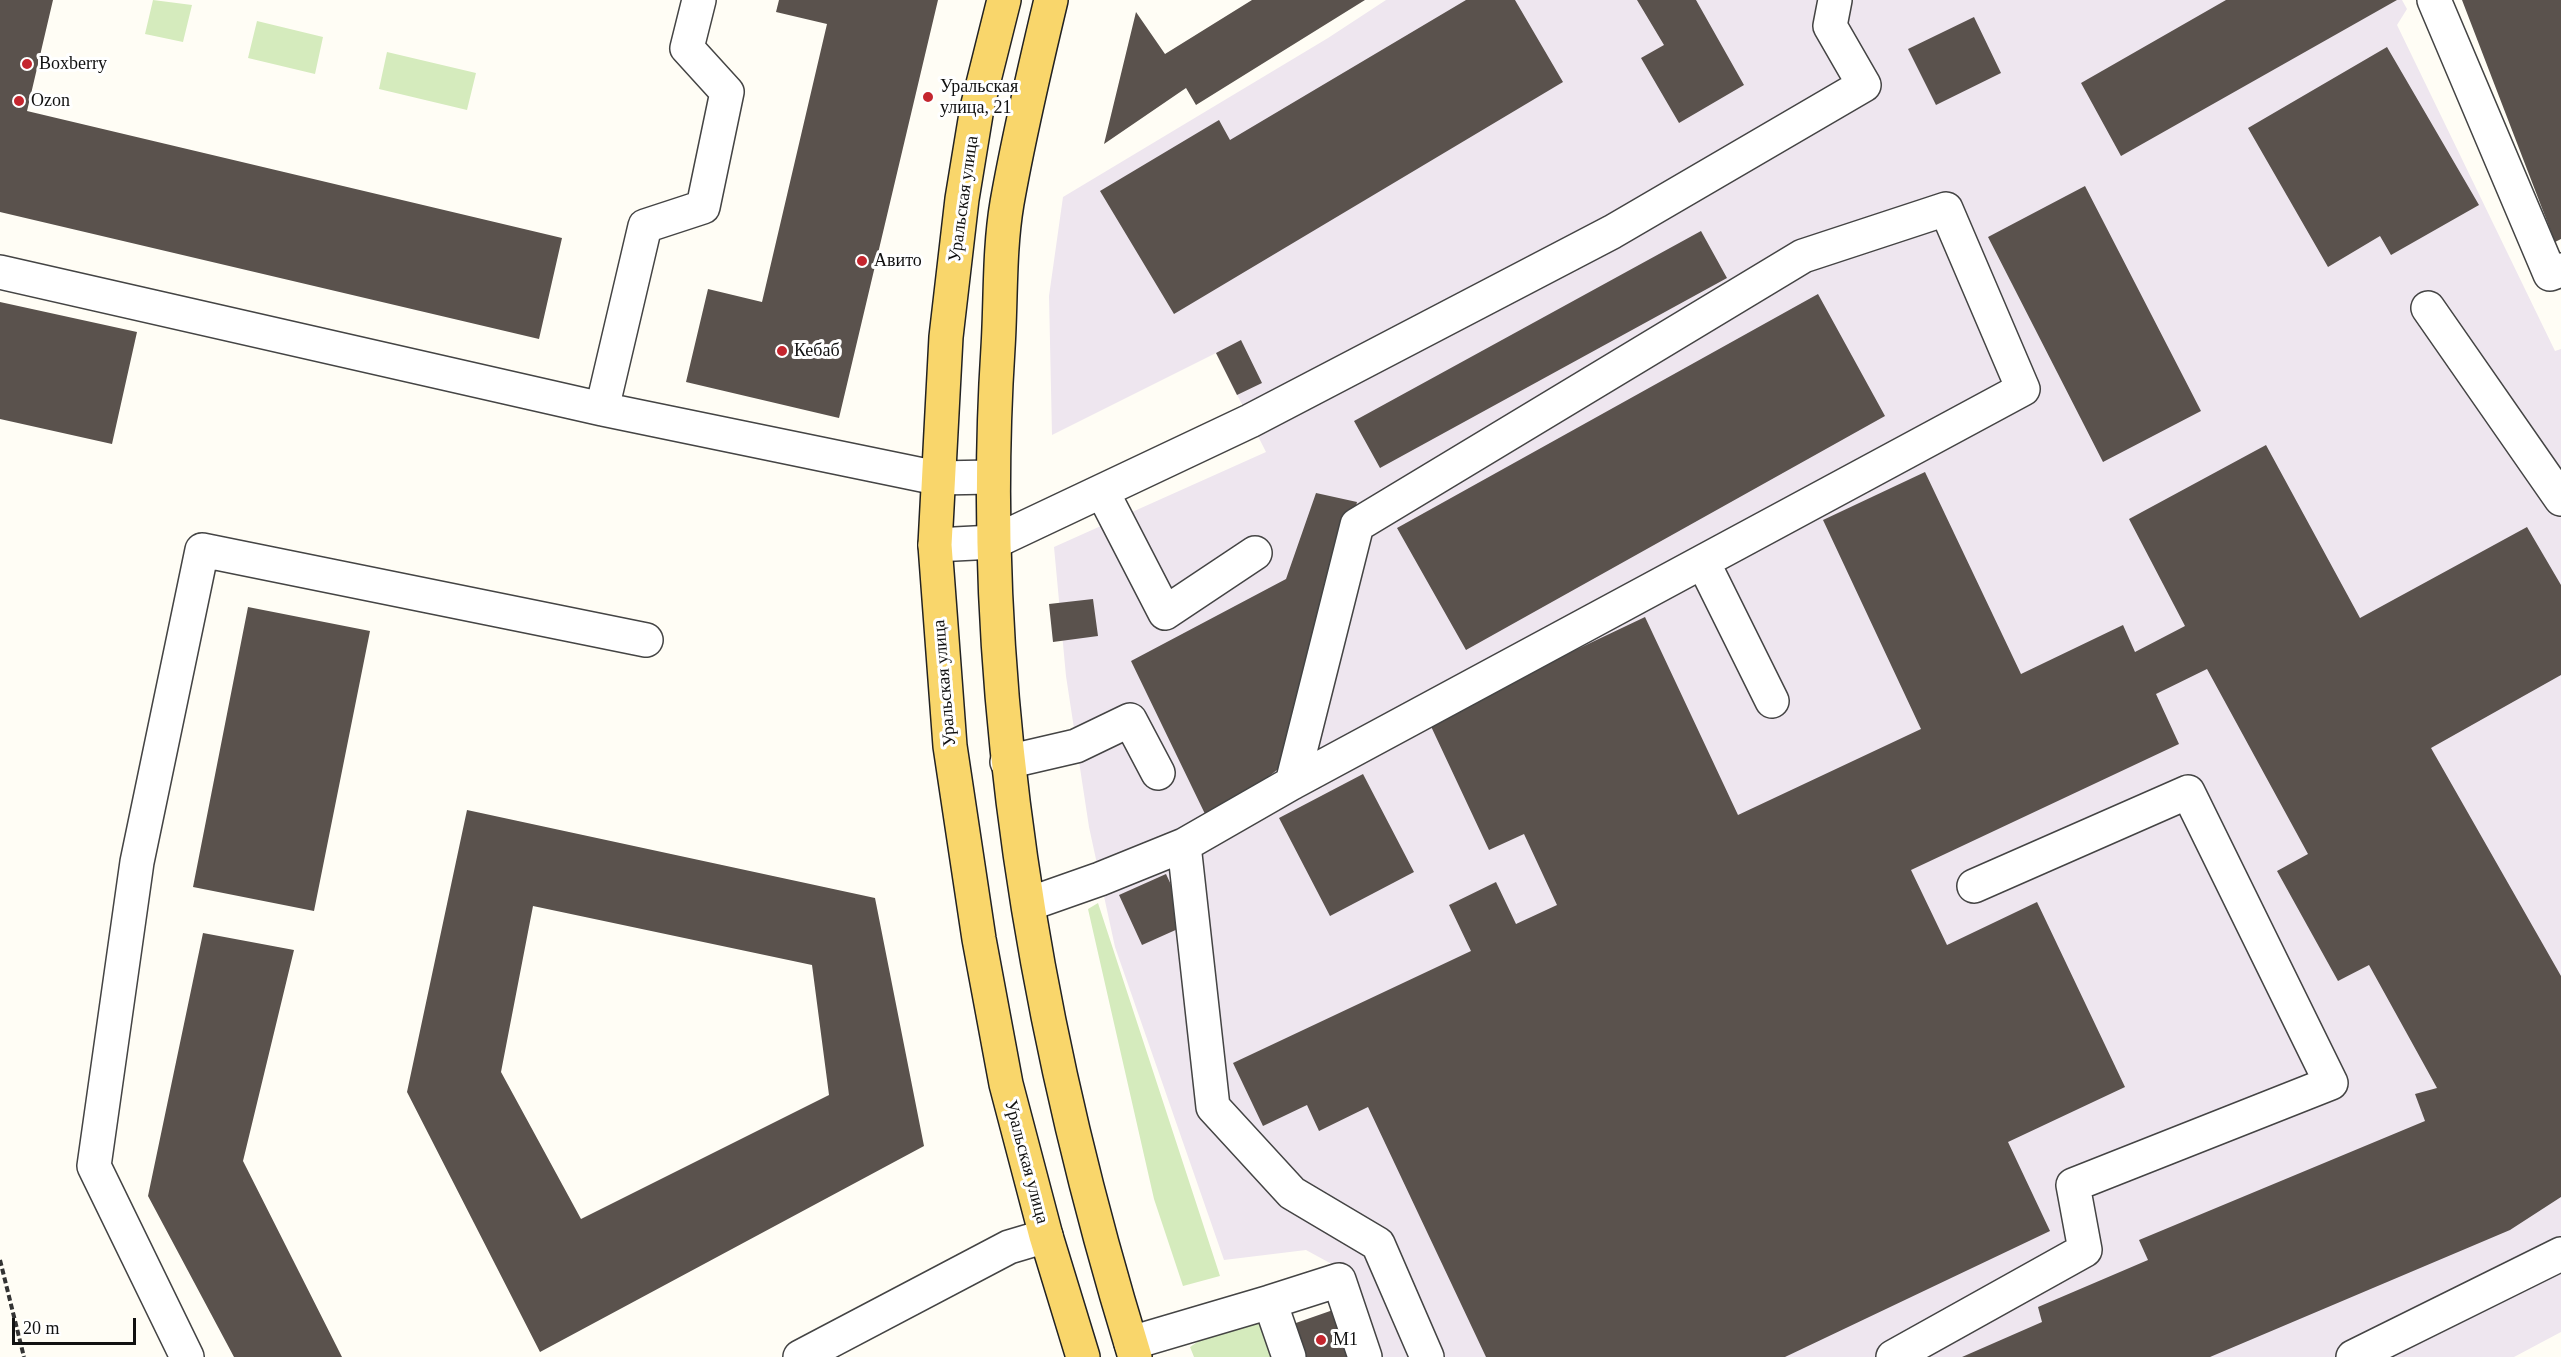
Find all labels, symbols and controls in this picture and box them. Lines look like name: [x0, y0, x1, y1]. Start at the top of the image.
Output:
place label: Boxberry: [39, 53, 107, 75]
marker: Boxberry: [20, 57, 34, 71]
place label: Уральская улица, 21: [940, 76, 1018, 118]
place label: Ozon: [31, 90, 70, 112]
marker: Уральская улица, 21: [921, 90, 935, 104]
marker: Ozon: [12, 94, 26, 108]
street label: Уральская улица: [944, 135, 984, 263]
place label: Авито: [874, 250, 922, 272]
marker: Авито: [855, 254, 869, 268]
place label: Кебаб: [794, 340, 840, 362]
marker: Кебаб: [775, 344, 789, 358]
street label: Уральская улица: [929, 619, 961, 747]
street label: Уральская улица: [999, 1098, 1053, 1226]
scale bar: [15, 1306, 140, 1344]
text: 20 m: [23, 1318, 60, 1338]
place label: М1: [1333, 1329, 1358, 1351]
marker: М1: [1314, 1333, 1328, 1347]

